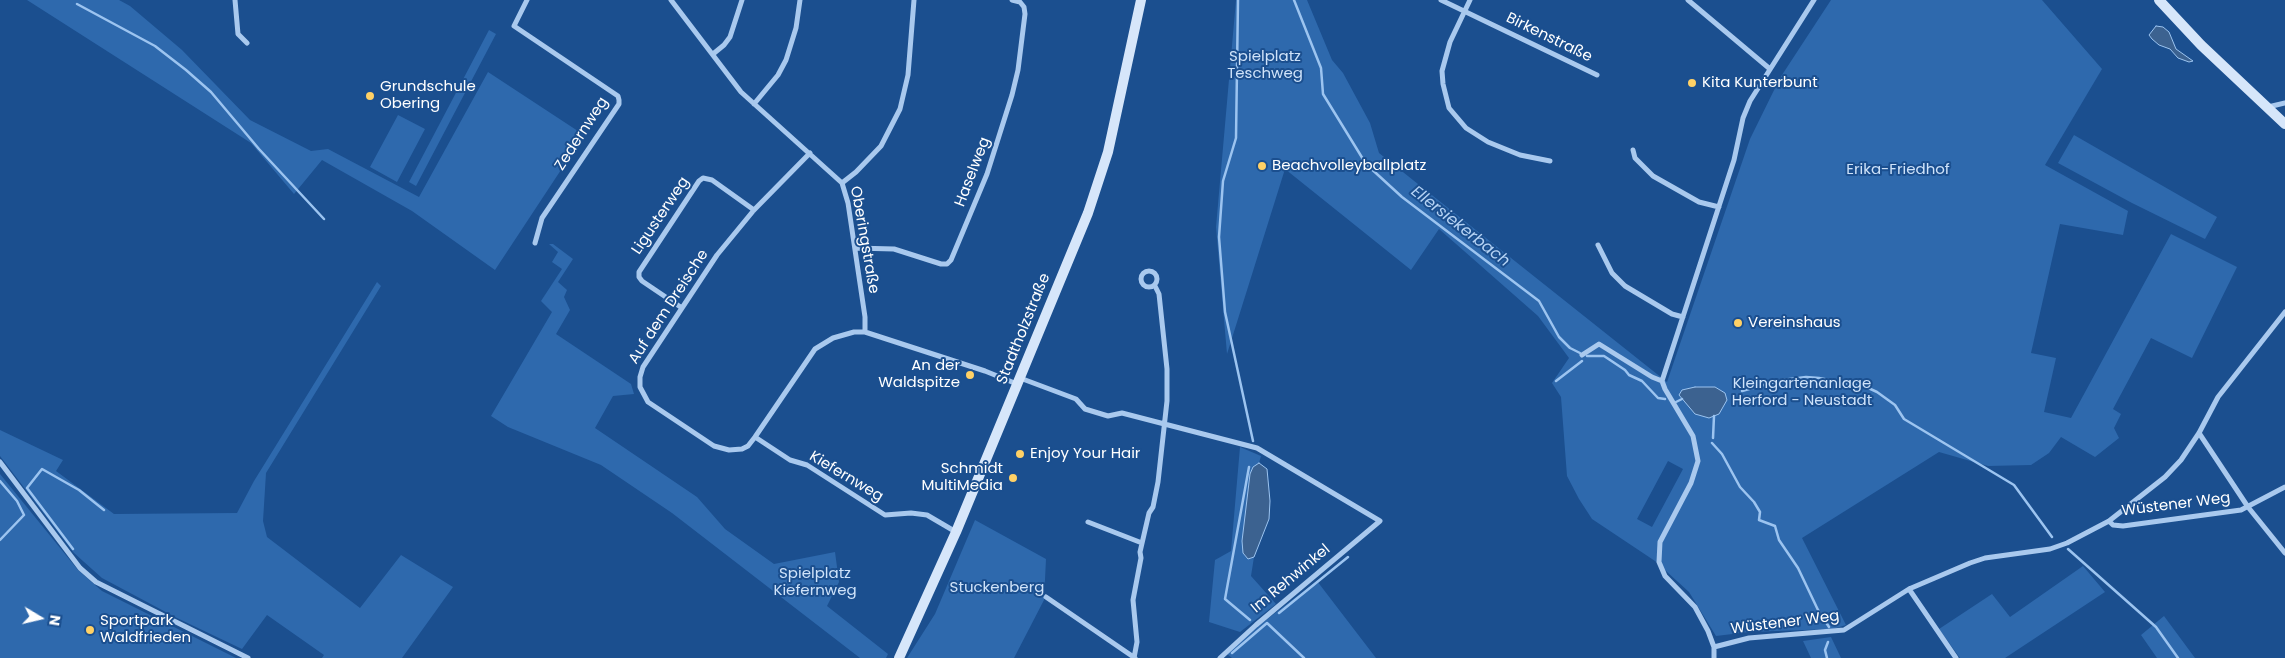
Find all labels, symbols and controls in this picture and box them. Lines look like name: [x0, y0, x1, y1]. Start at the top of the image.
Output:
street label: Birkenstraße: [1503, 9, 1595, 67]
park label: Spielplatz Teschweg: [1227, 48, 1303, 83]
place label: Kita Kunterbunt: [1702, 74, 1818, 92]
marker: Kita Kunterbunt: [1686, 77, 1698, 89]
place label: Grundschule Obering: [380, 78, 476, 113]
marker: Grundschule Obering: [364, 90, 376, 102]
street label: Zedernweg: [552, 94, 612, 174]
street label: Haselweg: [952, 135, 994, 209]
place label: Beachvolleyballplatz: [1272, 157, 1426, 175]
marker: Beachvolleyballplatz: [1256, 160, 1268, 172]
park label: Erika-Friedhof: [1846, 161, 1950, 179]
street label: Ligusterweg: [628, 174, 694, 258]
water label: Ellersiekerbach: [1407, 183, 1513, 271]
street label: Oberingstraße: [846, 185, 882, 295]
street label: Auf dem Dreische: [625, 247, 713, 367]
street label: Stadtholzstraße: [994, 271, 1054, 387]
place label: Vereinshaus: [1748, 314, 1841, 332]
marker: Vereinshaus: [1732, 317, 1744, 329]
place label: An der Waldspitze: [878, 357, 960, 392]
marker: An der Waldspitze: [964, 369, 976, 381]
park label: Kleingartenanlage Herford - Neustadt: [1732, 375, 1872, 410]
place label: Enjoy Your Hair: [1030, 445, 1140, 463]
street label: Kiefernweg: [806, 448, 886, 506]
marker: Enjoy Your Hair: [1014, 448, 1026, 460]
place label: Schmidt MultiMedia: [921, 460, 1003, 495]
marker: Schmidt MultiMedia: [1007, 472, 1019, 484]
street label: Wüstener Weg: [2121, 489, 2231, 521]
street label: Im Rehwinkel: [1248, 541, 1334, 617]
park label: Spielplatz Kiefernweg: [773, 565, 857, 600]
park label: Stuckenberg: [950, 579, 1044, 597]
north arrow: [15, 593, 65, 643]
street label: Wüstener Weg: [1730, 607, 1840, 639]
place label: Sportpark Waldfrieden: [100, 612, 191, 647]
text: N: [44, 614, 66, 627]
marker: Sportpark Waldfrieden: [84, 624, 96, 636]

